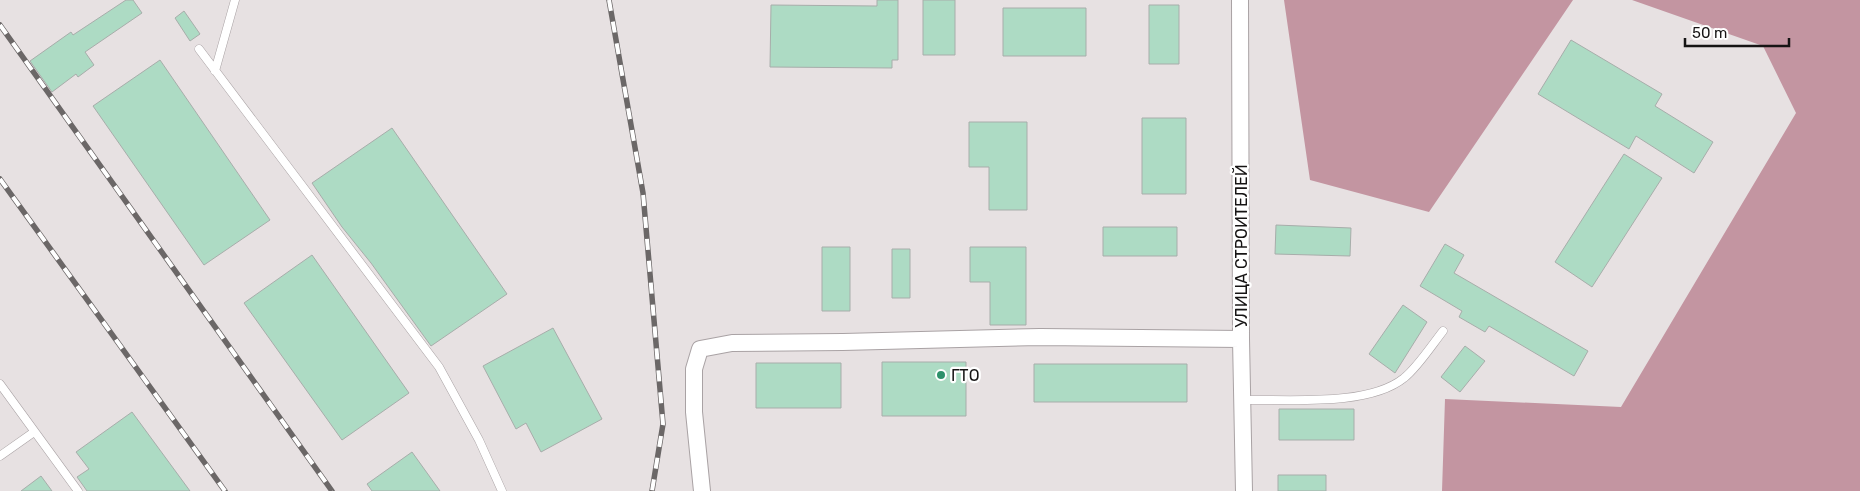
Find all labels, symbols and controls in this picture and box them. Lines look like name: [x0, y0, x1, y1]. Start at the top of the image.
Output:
scale bar: [1685, 15, 1789, 47]
text: 50 m: [1692, 24, 1727, 42]
street label: УЛИЦА СТРОИТЕЛЕЙ: [1232, 164, 1251, 328]
place label: ГТО: [951, 366, 979, 385]
marker: ГТО: [935, 369, 947, 381]

